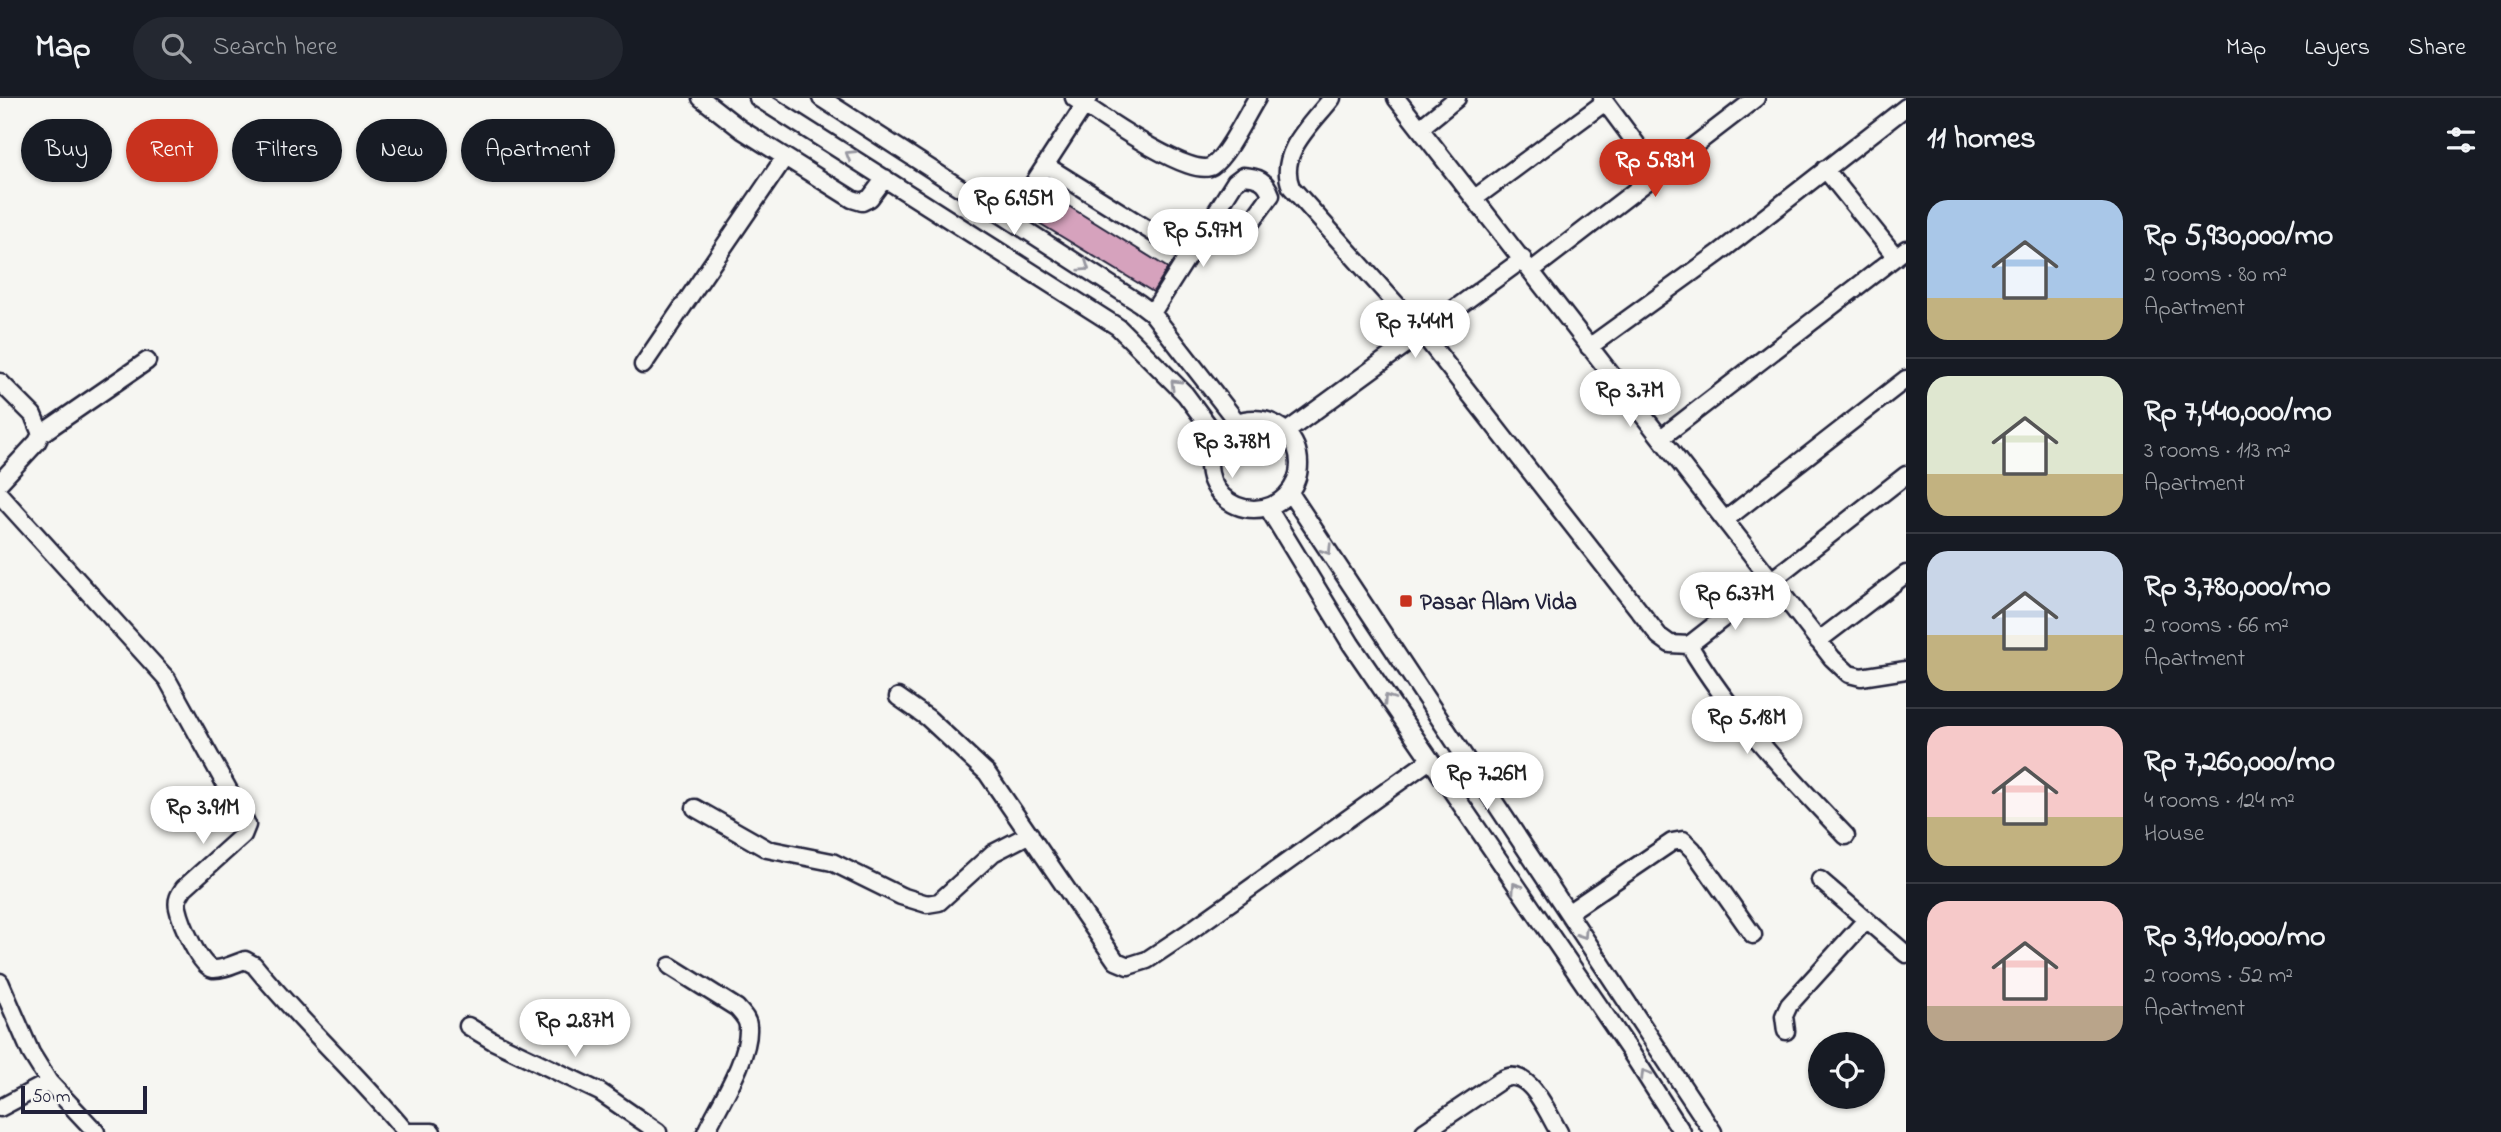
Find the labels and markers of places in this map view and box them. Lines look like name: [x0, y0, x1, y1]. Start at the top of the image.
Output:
pin: Rp 5.93M: [1583, 140, 1727, 199]
pin: Rp 6.95M: [942, 178, 1086, 237]
pin: Rp 5.97M: [1131, 209, 1275, 269]
pin: Rp 7.44M: [1343, 300, 1487, 360]
pin: Rp 3.7M: [1565, 370, 1695, 429]
pin: Rp 3.78M: [1160, 420, 1304, 480]
pin: Rp 6.37M: [1663, 573, 1807, 632]
place label: Pasar Alam Vida: [1420, 587, 1577, 620]
marker: Pasar Alam Vida: [1398, 593, 1414, 609]
pin: Rp 5.18M: [1675, 696, 1819, 756]
pin: Rp 7.26M: [1415, 752, 1559, 812]
pin: Rp 3.91M: [131, 786, 275, 846]
pin: Rp 2.87M: [503, 1000, 647, 1059]

